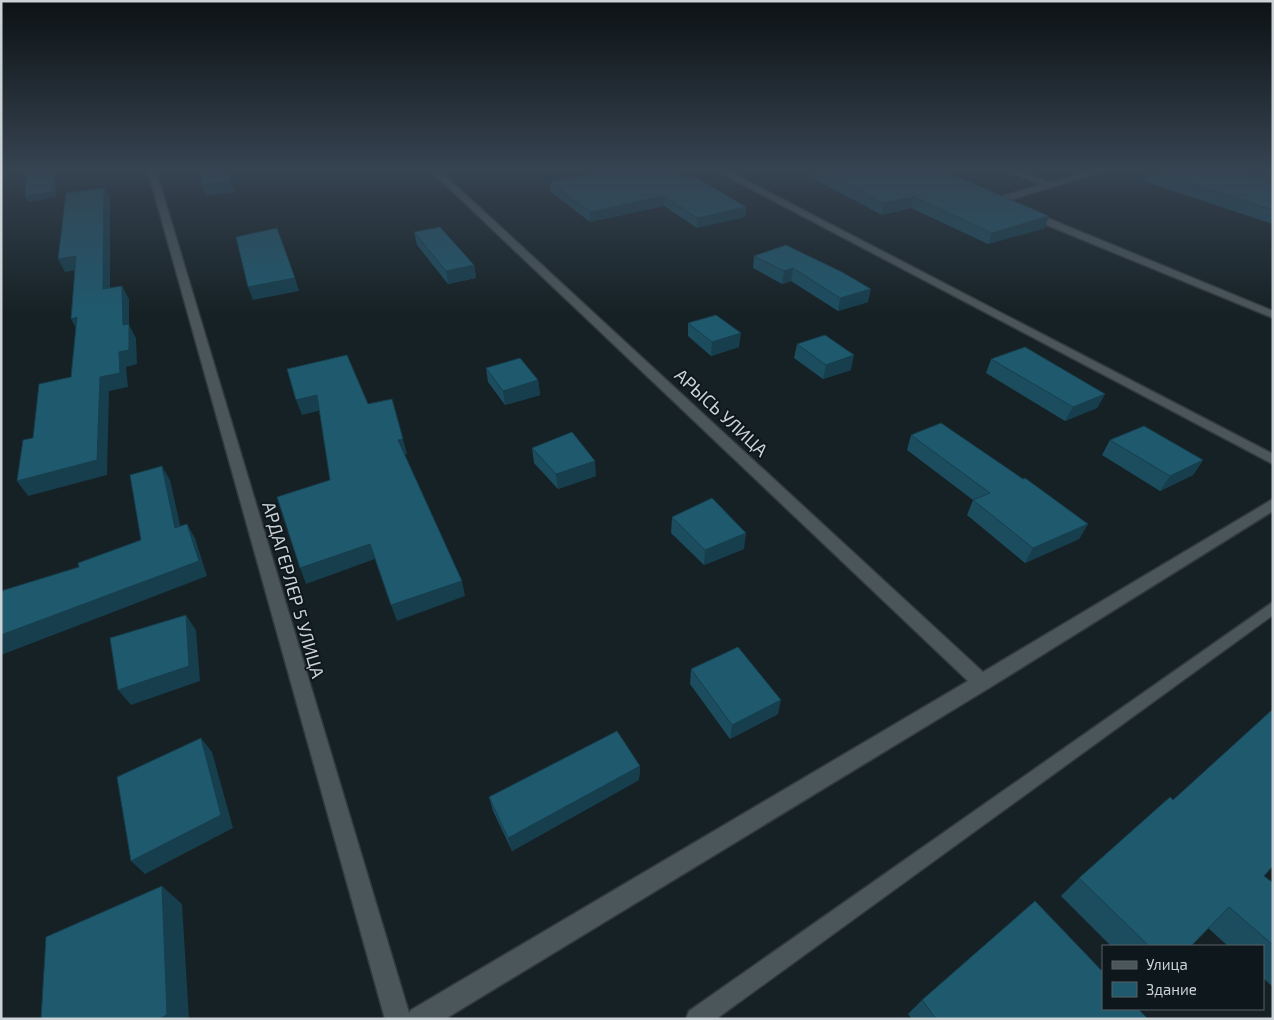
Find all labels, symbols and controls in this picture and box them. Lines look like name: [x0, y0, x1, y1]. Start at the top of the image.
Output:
street label: АРЫСЬ УЛИЦА: [671, 364, 773, 461]
street label: АРДАГЕРЛЕР 5 УЛИЦА: [258, 499, 330, 681]
legend: [1102, 945, 1264, 1010]
text: Улица: [1146, 955, 1188, 973]
text: Здание: [1146, 980, 1197, 998]

